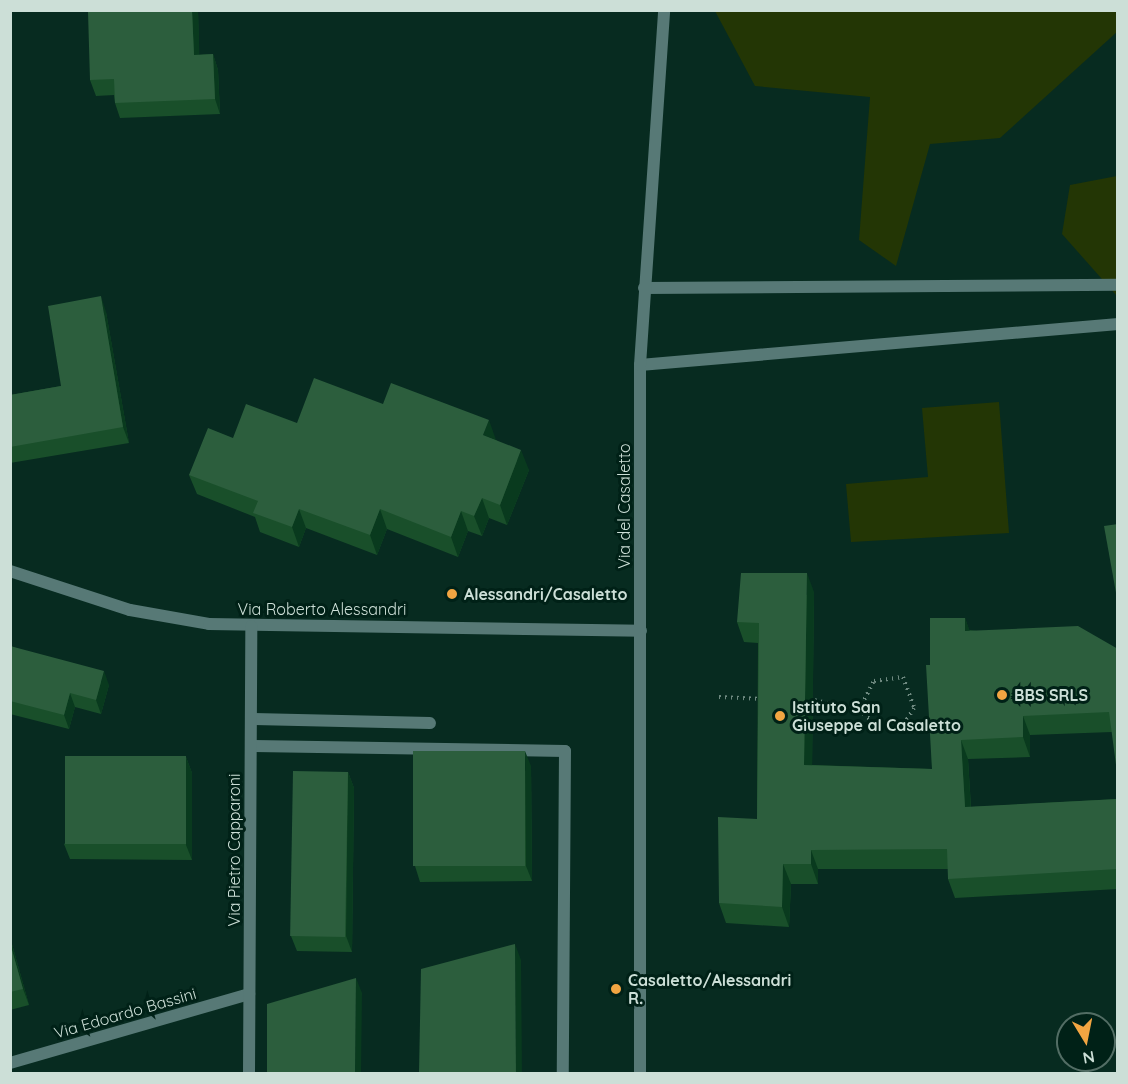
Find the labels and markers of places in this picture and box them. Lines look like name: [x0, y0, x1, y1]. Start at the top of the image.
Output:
place label: Alessandri/Casaletto: [464, 584, 627, 604]
marker: Alessandri/Casaletto: [445, 587, 459, 601]
place label: BBS SRLS: [1014, 685, 1088, 705]
marker: BBS SRLS: [995, 688, 1009, 702]
place label: Istituto San Giuseppe al Casaletto: [792, 697, 961, 735]
marker: Istituto San Giuseppe al Casaletto: [773, 709, 787, 723]
place label: Casaletto/Alessandri R.: [628, 970, 791, 1008]
marker: Casaletto/Alessandri R.: [609, 982, 623, 996]

